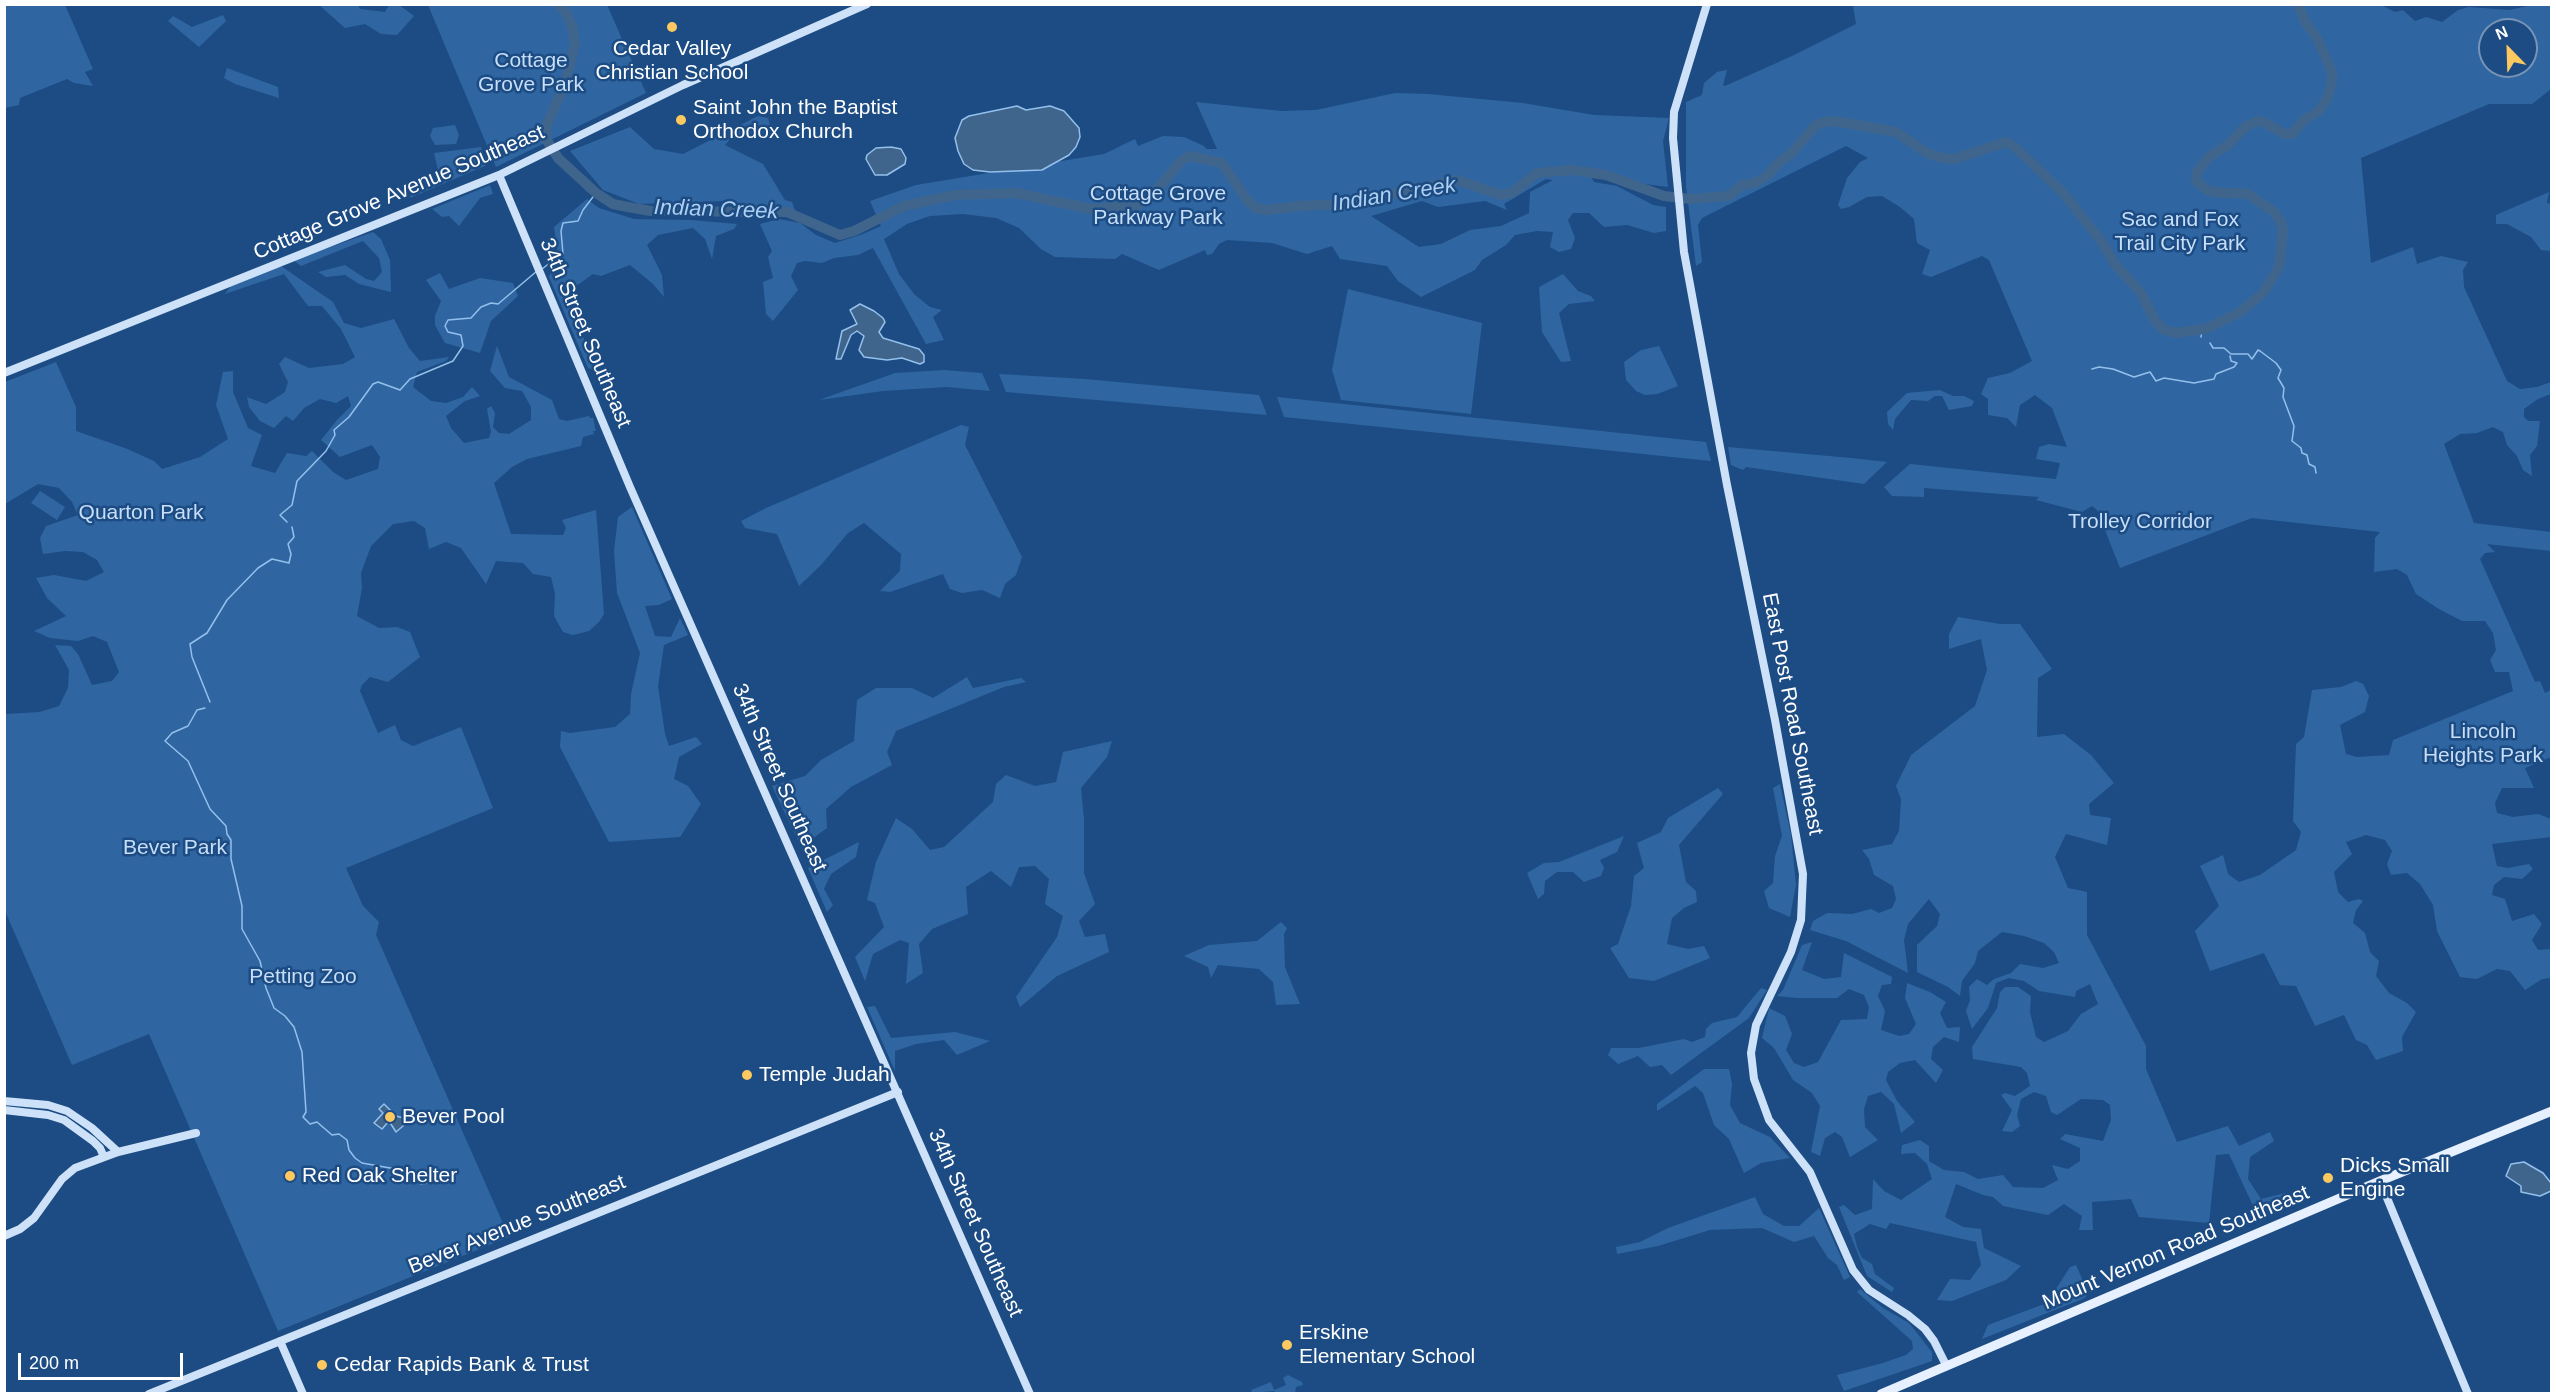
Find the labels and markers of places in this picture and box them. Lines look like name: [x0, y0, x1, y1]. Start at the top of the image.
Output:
marker: Cedar Valley Christian School: [665, 20, 679, 34]
place label: Cedar Valley Christian School: [596, 36, 748, 86]
place label: Saint John the Baptist Orthodox Church: [693, 95, 897, 145]
marker: Saint John the Baptist Orthodox Church: [674, 113, 688, 127]
place label: Temple Judah: [759, 1062, 890, 1088]
marker: Temple Judah: [740, 1068, 754, 1082]
place label: Bever Pool: [402, 1104, 505, 1130]
marker: Bever Pool: [383, 1110, 397, 1124]
place label: Dicks Small Engine: [2340, 1153, 2450, 1203]
place label: Red Oak Shelter: [302, 1163, 457, 1189]
marker: Red Oak Shelter: [283, 1169, 297, 1183]
marker: Dicks Small Engine: [2321, 1171, 2335, 1185]
place label: Erskine Elementary School: [1299, 1320, 1475, 1370]
marker: Erskine Elementary School: [1280, 1338, 1294, 1352]
place label: Cedar Rapids Bank & Trust: [334, 1352, 589, 1378]
marker: Cedar Rapids Bank & Trust: [315, 1358, 329, 1372]

